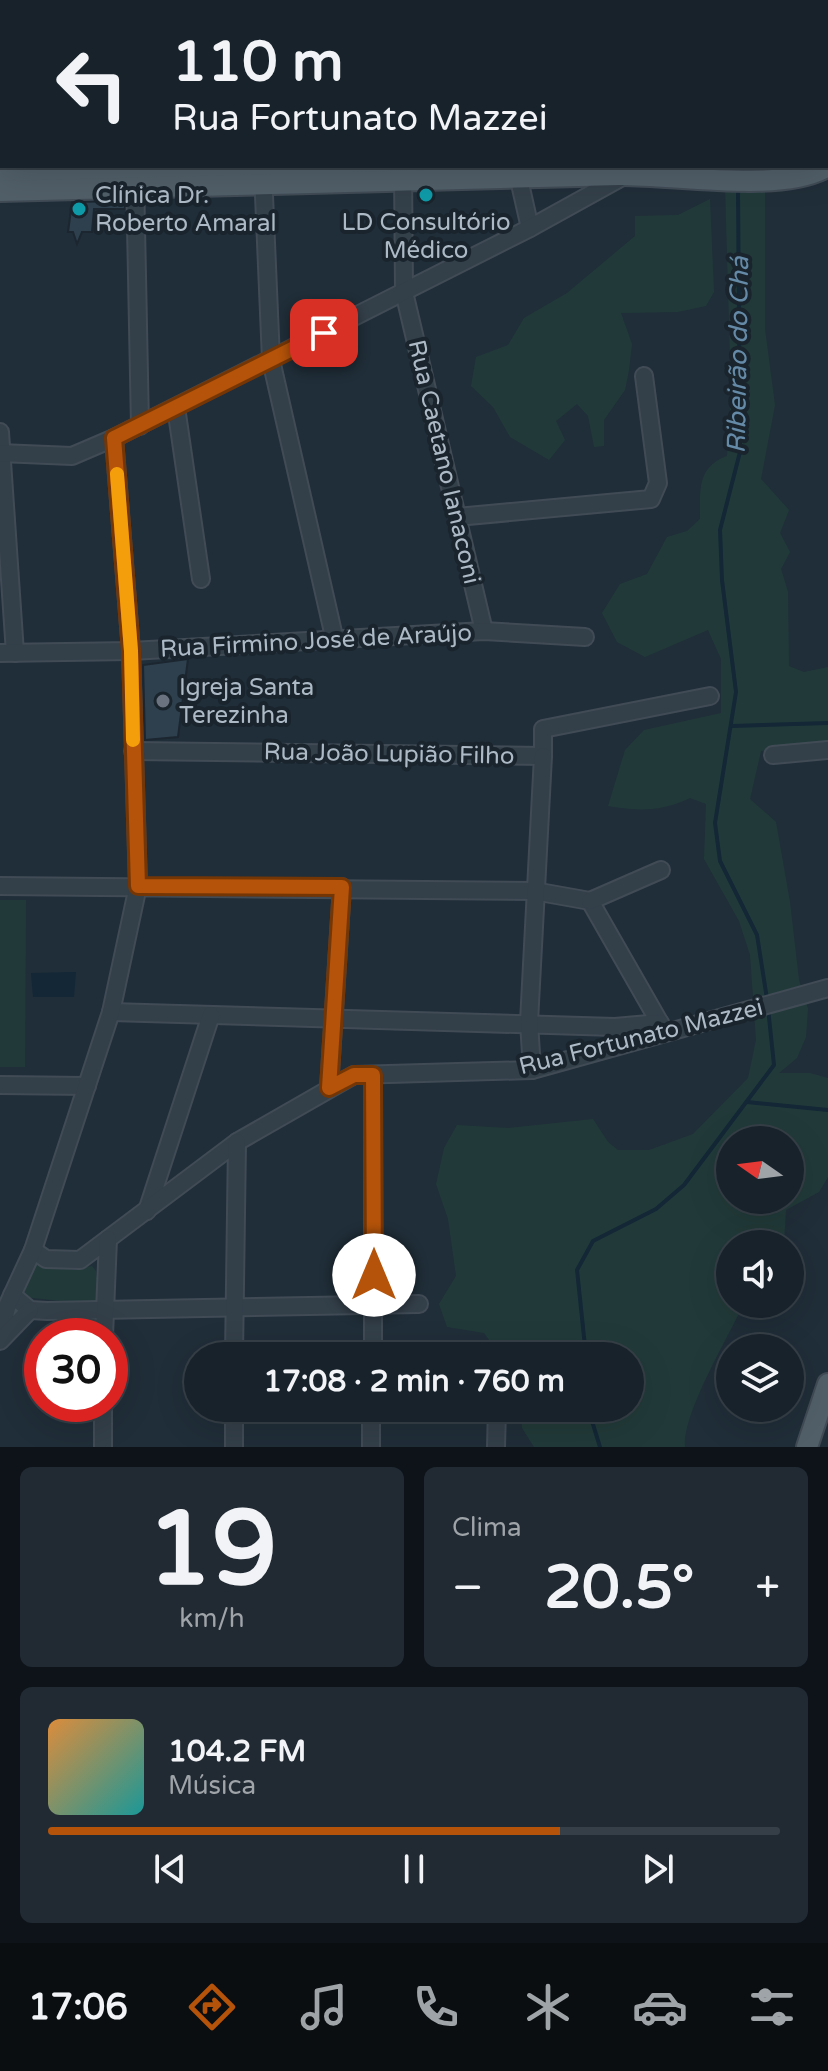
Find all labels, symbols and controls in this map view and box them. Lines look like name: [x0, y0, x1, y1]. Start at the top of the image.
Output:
text: 110 m: [172, 29, 343, 96]
icon: left: [40, 32, 144, 136]
text: Rua Fortunato Mazzei: [172, 97, 548, 140]
place label: Clínica Dr. Roberto Amaral: [95, 181, 276, 238]
marker: LD Consultório Médico: [417, 186, 435, 204]
marker: Clínica Dr. Roberto Amaral: [70, 200, 88, 218]
place label: LD Consultório Médico: [341, 208, 511, 265]
water label: Ribeirão do Chá: [721, 255, 755, 454]
pin: [290, 299, 358, 367]
icon: arrive: [302, 311, 346, 355]
street label: Rua Caetano Ianaconi: [402, 337, 486, 587]
street label: Rua Firmino José de Araújo: [159, 618, 473, 664]
place label: Igreja Santa Terezinha: [179, 673, 314, 730]
marker: Igreja Santa Terezinha: [154, 692, 172, 710]
street label: Rua João Lupião Filho: [263, 737, 515, 771]
street label: Rua Fortunato Mazzei: [516, 993, 766, 1081]
north arrow: [716, 1126, 804, 1214]
map controls: [716, 1126, 804, 1422]
button: sound: [716, 1230, 804, 1318]
position arrow: [332, 1233, 416, 1317]
speed limit sign: 30: [24, 1318, 128, 1422]
button: layers: [716, 1334, 804, 1422]
text: 17:08 · 2 min · 760 m: [263, 1363, 565, 1400]
text: 19: [147, 1488, 277, 1613]
text: Clima: [452, 1512, 522, 1543]
text: 20.5°: [544, 1552, 694, 1624]
text: −: [452, 1562, 483, 1615]
text: +: [755, 1562, 780, 1615]
text: km/h: [179, 1603, 245, 1634]
text: 104.2 FM: [168, 1733, 306, 1770]
text: Música: [168, 1770, 256, 1801]
icon: previous: [148, 1847, 192, 1891]
icon: pause: [392, 1847, 436, 1891]
icon: next: [636, 1847, 680, 1891]
icon: directions: [184, 1979, 240, 2035]
icon: music: [296, 1979, 352, 2035]
icon: phone: [408, 1979, 464, 2035]
icon: climate: [520, 1979, 576, 2035]
icon: car: [632, 1979, 688, 2035]
icon: filters: [744, 1979, 800, 2035]
text: 17:06: [28, 1986, 128, 2029]

